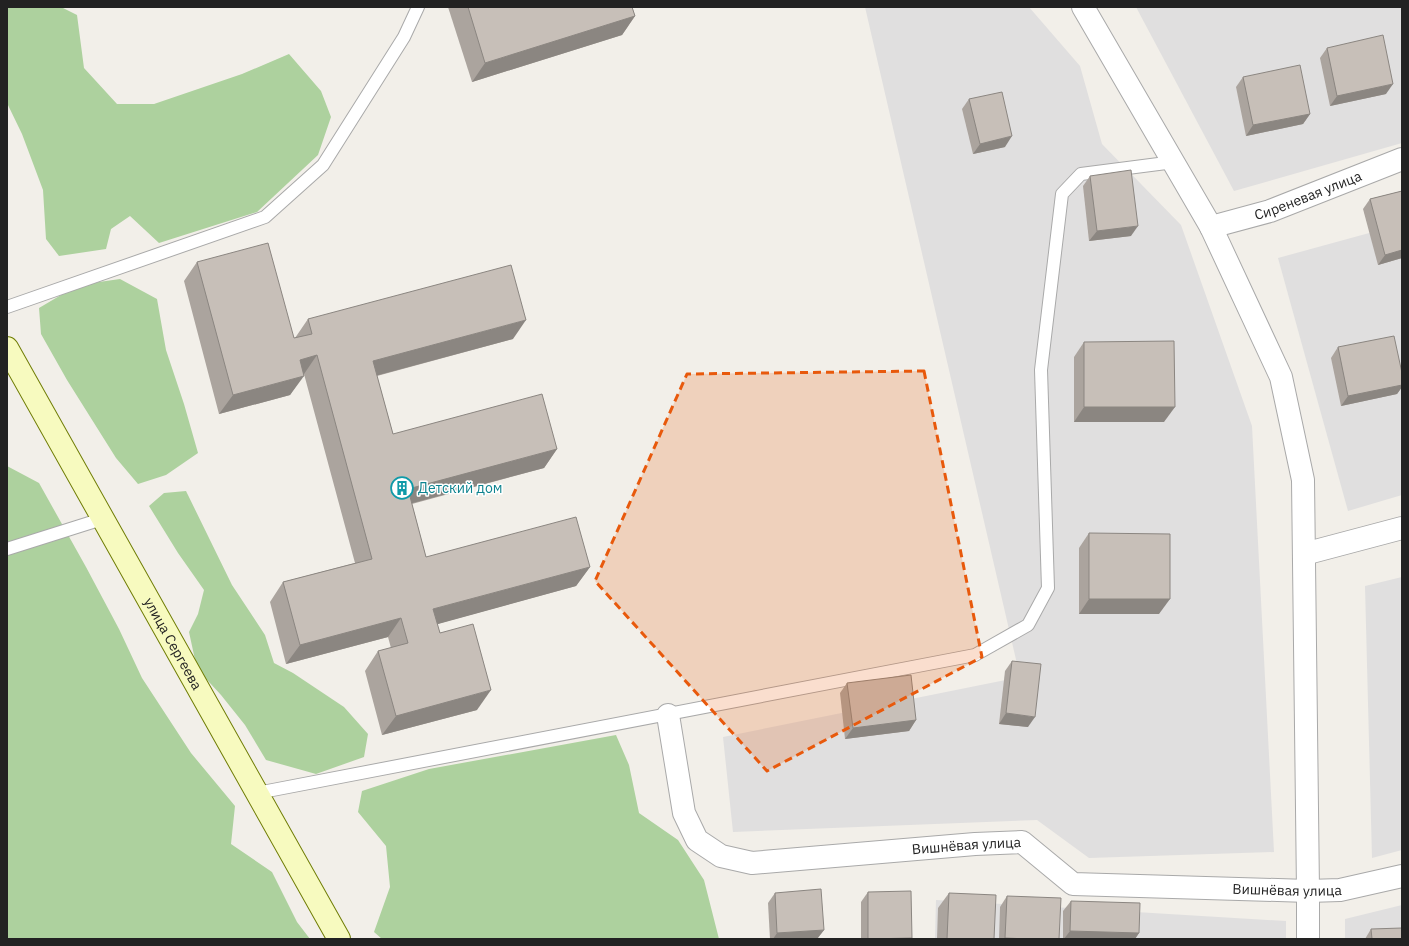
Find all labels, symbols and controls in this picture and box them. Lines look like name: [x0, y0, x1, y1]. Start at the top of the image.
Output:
street label: Сиреневая улица: [1252, 167, 1365, 224]
building icon: Детский дом: [389, 475, 415, 501]
place label: Детский дом: [418, 479, 502, 497]
street label: улица Сергеева: [140, 594, 206, 693]
street label: Вишнёвая улица: [911, 833, 1022, 858]
street label: Вишнёвая улица: [1232, 880, 1343, 900]

